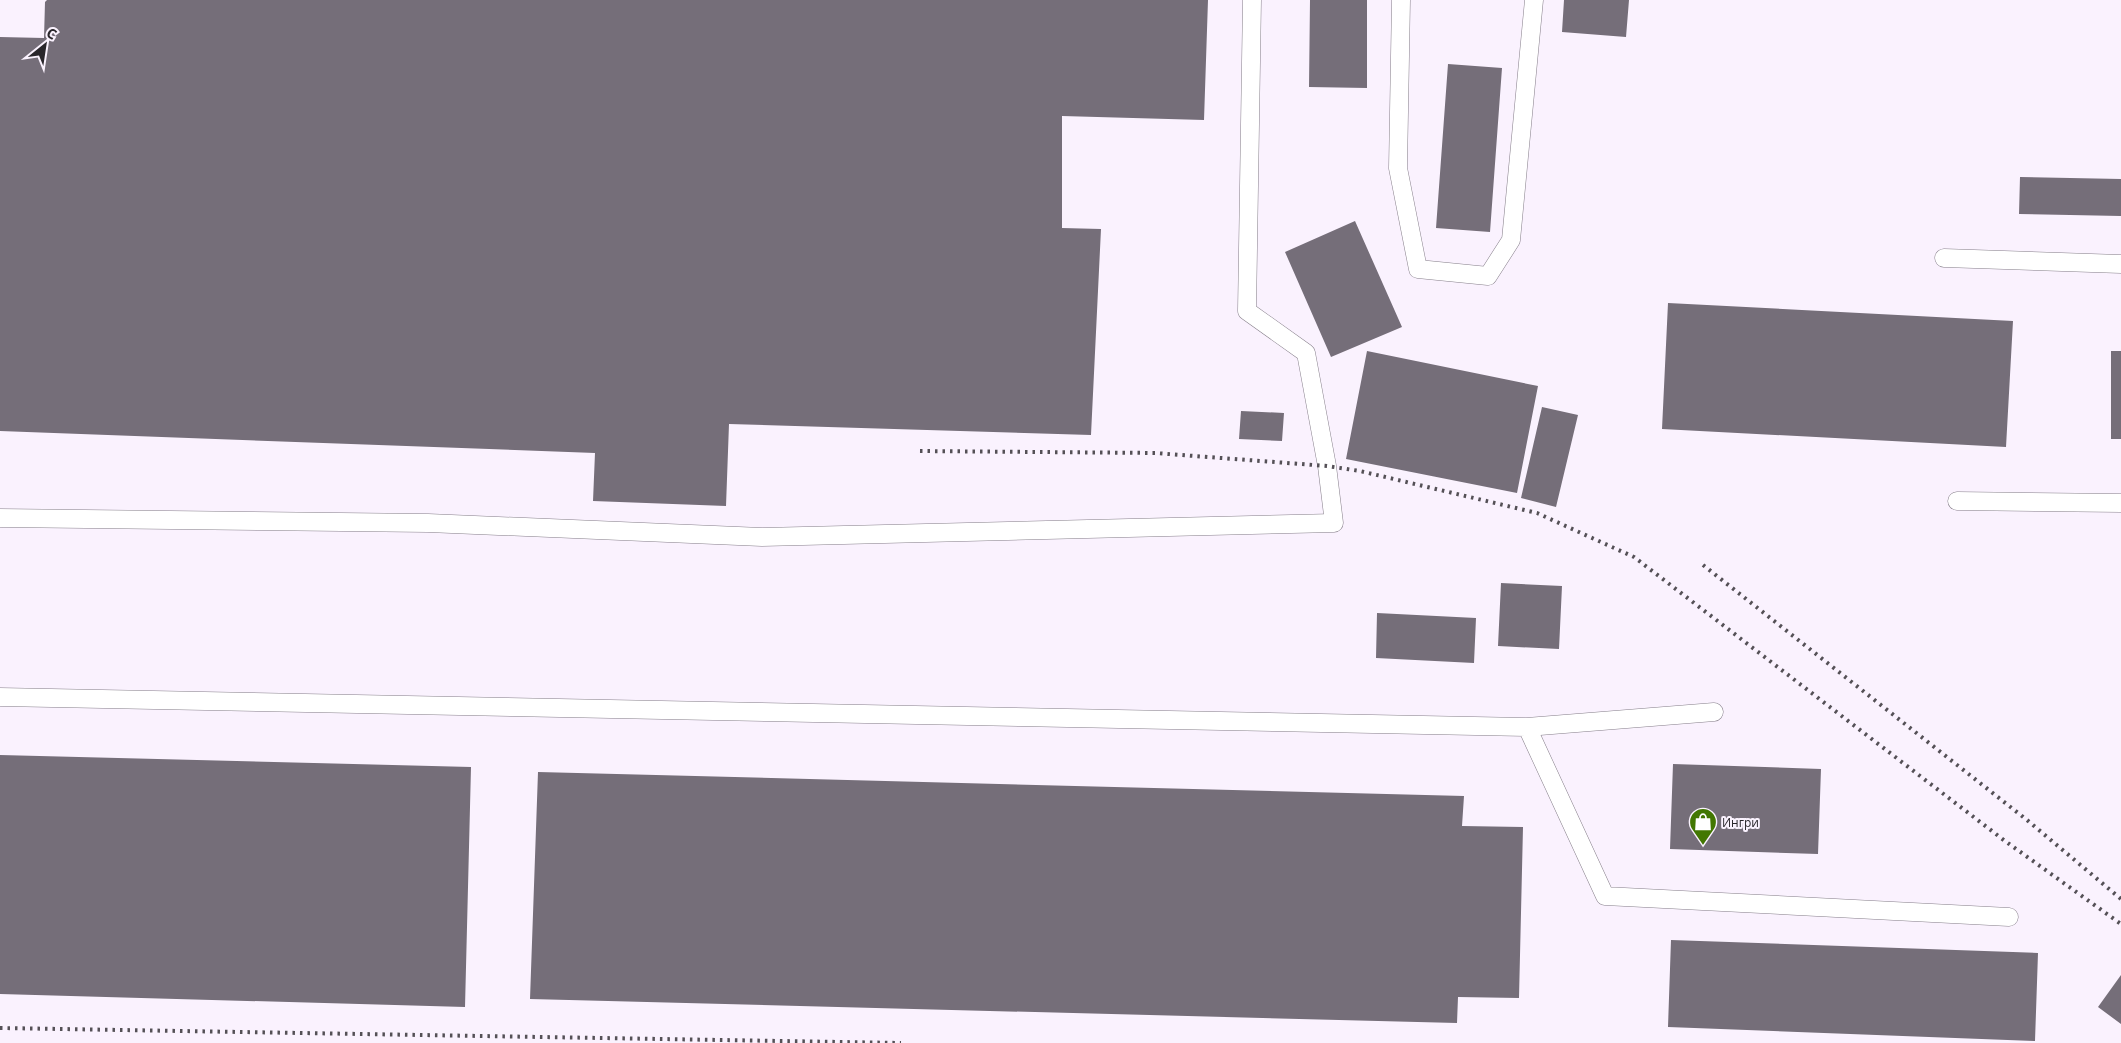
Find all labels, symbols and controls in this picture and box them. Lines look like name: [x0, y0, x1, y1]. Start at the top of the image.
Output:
north arrow: [20, 20, 70, 70]
text: С: [43, 23, 60, 44]
shop icon: Ингри: [1688, 807, 1718, 846]
place label: Ингри: [1722, 814, 1759, 831]

